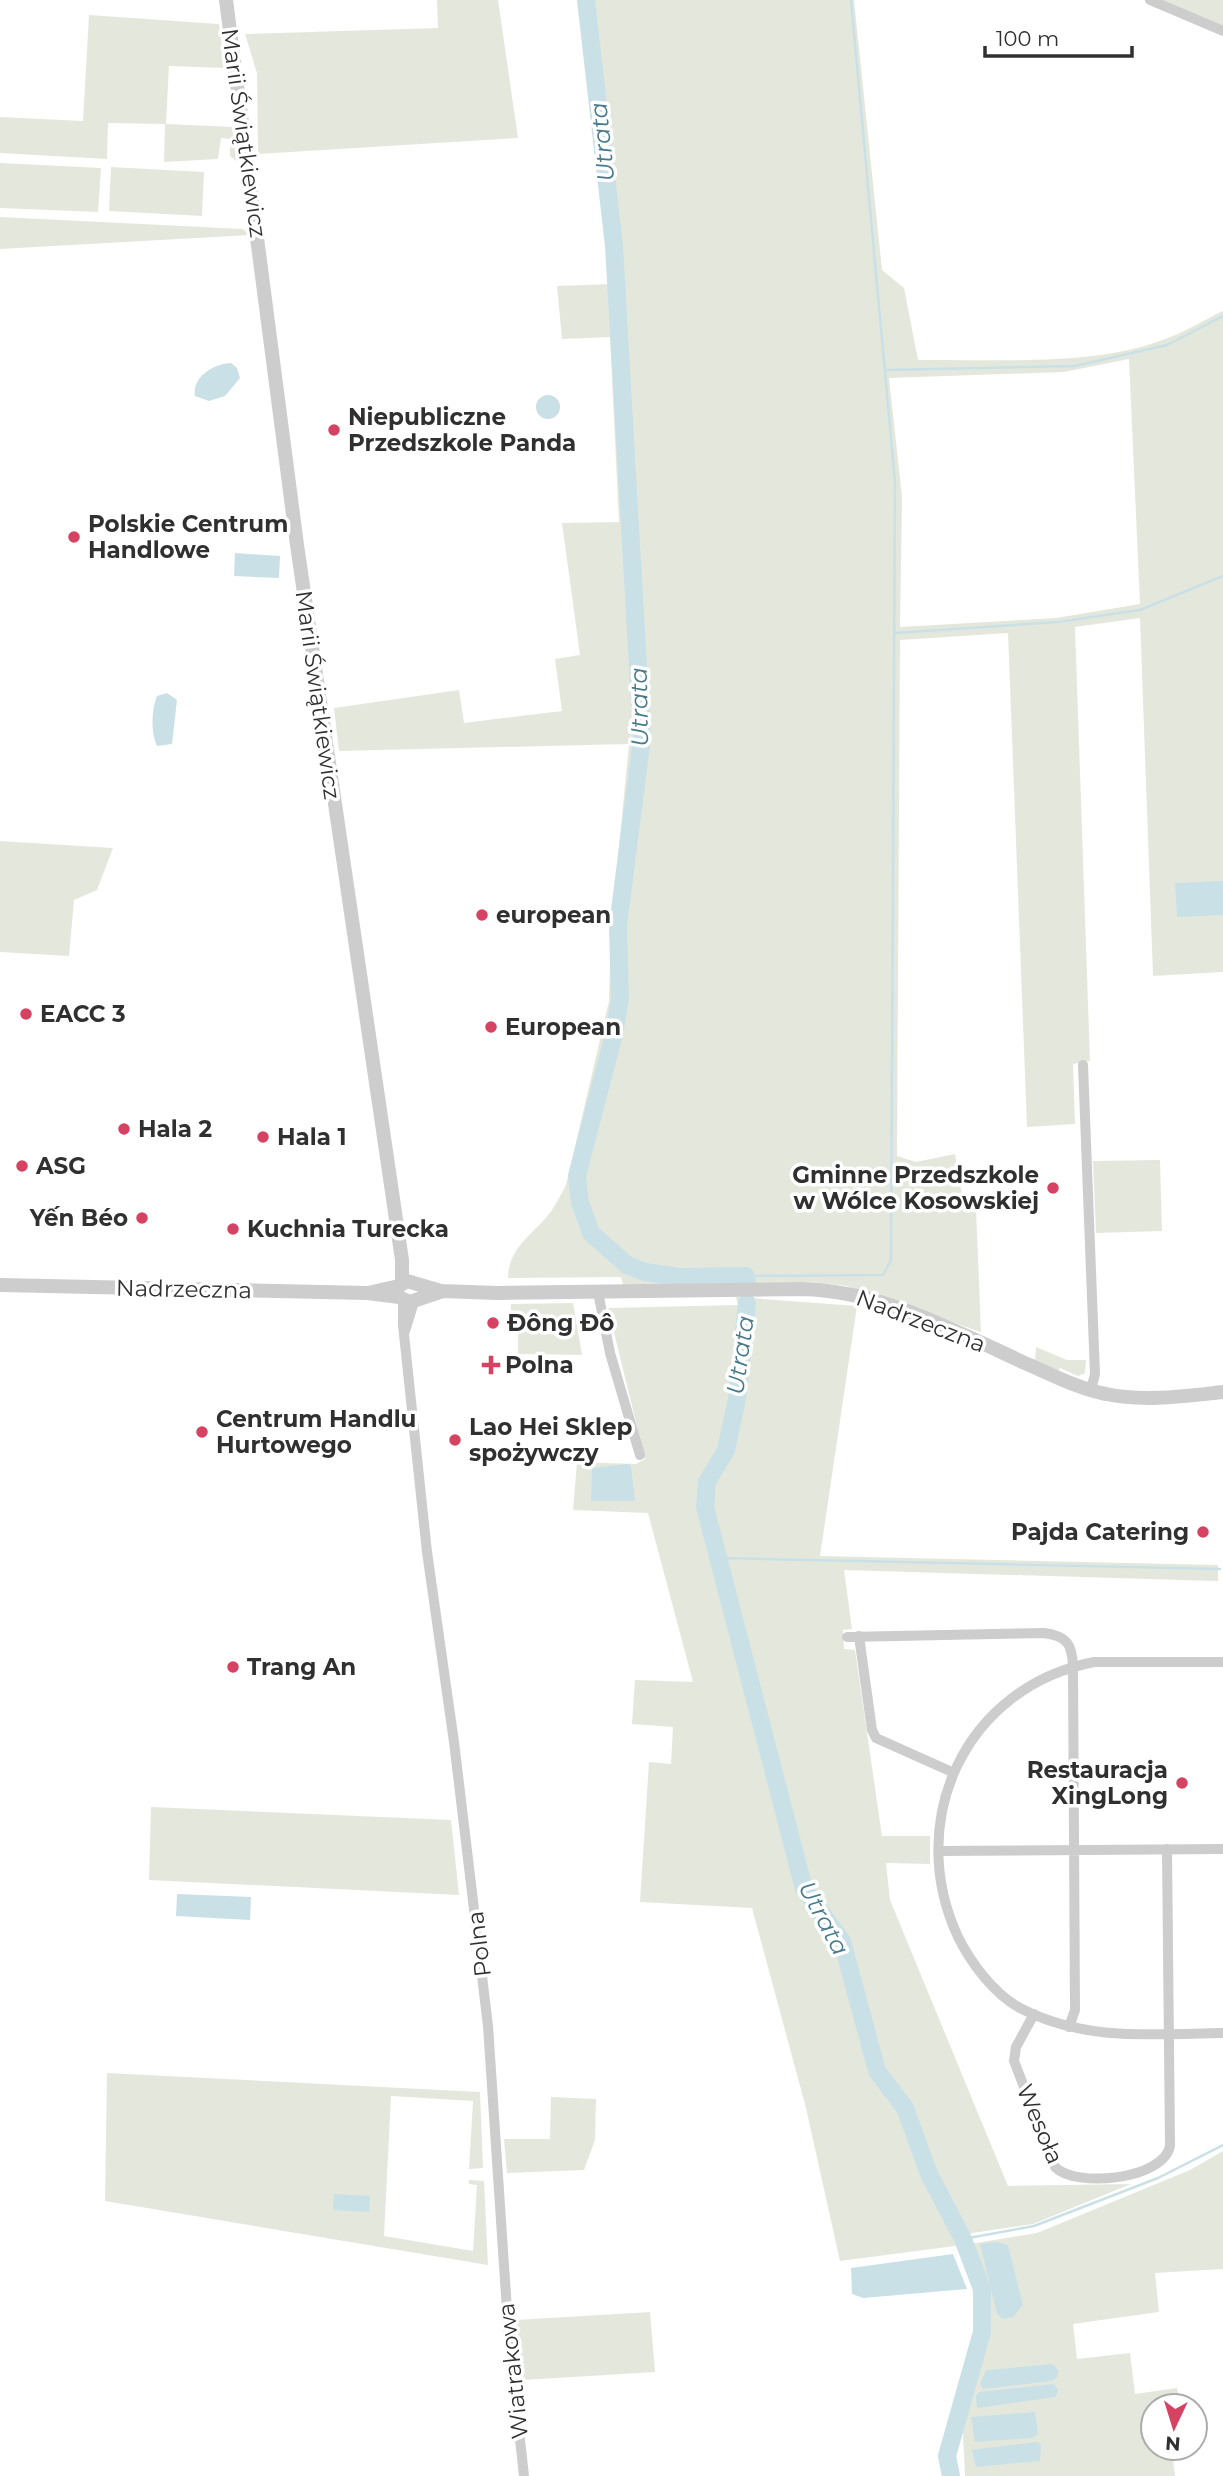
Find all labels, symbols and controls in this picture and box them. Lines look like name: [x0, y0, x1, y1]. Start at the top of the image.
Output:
scale bar: [985, 14, 1132, 58]
text: 100 m: [996, 26, 1059, 51]
street label: Marii Świątkiewicz: [215, 27, 273, 239]
water label: Utrata: [583, 101, 621, 183]
place label: Niepubliczne Przedszkole Panda: [348, 403, 576, 457]
marker: Niepubliczne Przedszkole Panda: [326, 422, 342, 438]
place label: Polskie Centrum Handlowe: [88, 510, 288, 564]
marker: Polskie Centrum Handlowe: [66, 529, 82, 545]
street label: Marii Świątkiewicz: [289, 589, 347, 801]
water label: Utrata: [624, 667, 654, 747]
place label: european: [496, 901, 611, 929]
marker: european: [474, 907, 490, 923]
place label: EACC 3: [40, 1000, 126, 1028]
marker: EACC 3: [18, 1006, 34, 1022]
place label: European: [505, 1013, 621, 1041]
marker: European: [483, 1019, 499, 1035]
place label: Hala 2: [138, 1115, 212, 1143]
marker: Hala 2: [116, 1121, 132, 1137]
place label: Hala 1: [277, 1123, 346, 1151]
marker: Hala 1: [255, 1129, 271, 1145]
place label: ASG: [35, 1152, 86, 1180]
marker: ASG: [14, 1158, 30, 1174]
place label: Gminne Przedszkole w Wólce Kosowskiej: [792, 1161, 1039, 1215]
marker: Gminne Przedszkole w Wólce Kosowskiej: [1045, 1180, 1061, 1196]
place label: Yến Béo: [29, 1204, 128, 1232]
marker: Yến Béo: [134, 1210, 150, 1226]
place label: Kuchnia Turecka: [247, 1215, 449, 1243]
marker: Kuchnia Turecka: [225, 1221, 241, 1237]
street label: Nadrzeczna: [116, 1274, 252, 1304]
street label: Nadrzeczna: [852, 1284, 990, 1358]
place label: Đông Đô: [507, 1309, 614, 1337]
water label: Utrata: [720, 1314, 760, 1396]
marker: Đông Đô: [485, 1315, 501, 1331]
place label: Polna: [505, 1351, 574, 1379]
marker: Polna: [483, 1357, 499, 1373]
place label: Centrum Handlu Hurtowego: [216, 1405, 416, 1459]
place label: Lao Hei Sklep spożywczy: [469, 1413, 633, 1467]
marker: Centrum Handlu Hurtowego: [194, 1424, 210, 1440]
marker: Lao Hei Sklep spożywczy: [447, 1432, 463, 1448]
place label: Pajda Catering: [1011, 1518, 1189, 1546]
marker: Pajda Catering: [1195, 1524, 1211, 1540]
place label: Trang An: [247, 1653, 356, 1681]
marker: Trang An: [225, 1659, 241, 1675]
place label: Restauracja XingLong: [1027, 1756, 1168, 1810]
marker: Restauracja XingLong: [1174, 1775, 1190, 1791]
water label: Utrata: [793, 1876, 855, 1960]
street label: Polna: [461, 1910, 497, 1978]
street label: Wesoła: [1011, 2080, 1069, 2168]
street label: Wiatrakowa: [492, 2302, 534, 2440]
north arrow: [1139, 2392, 1209, 2462]
text: N: [1164, 2431, 1181, 2455]

